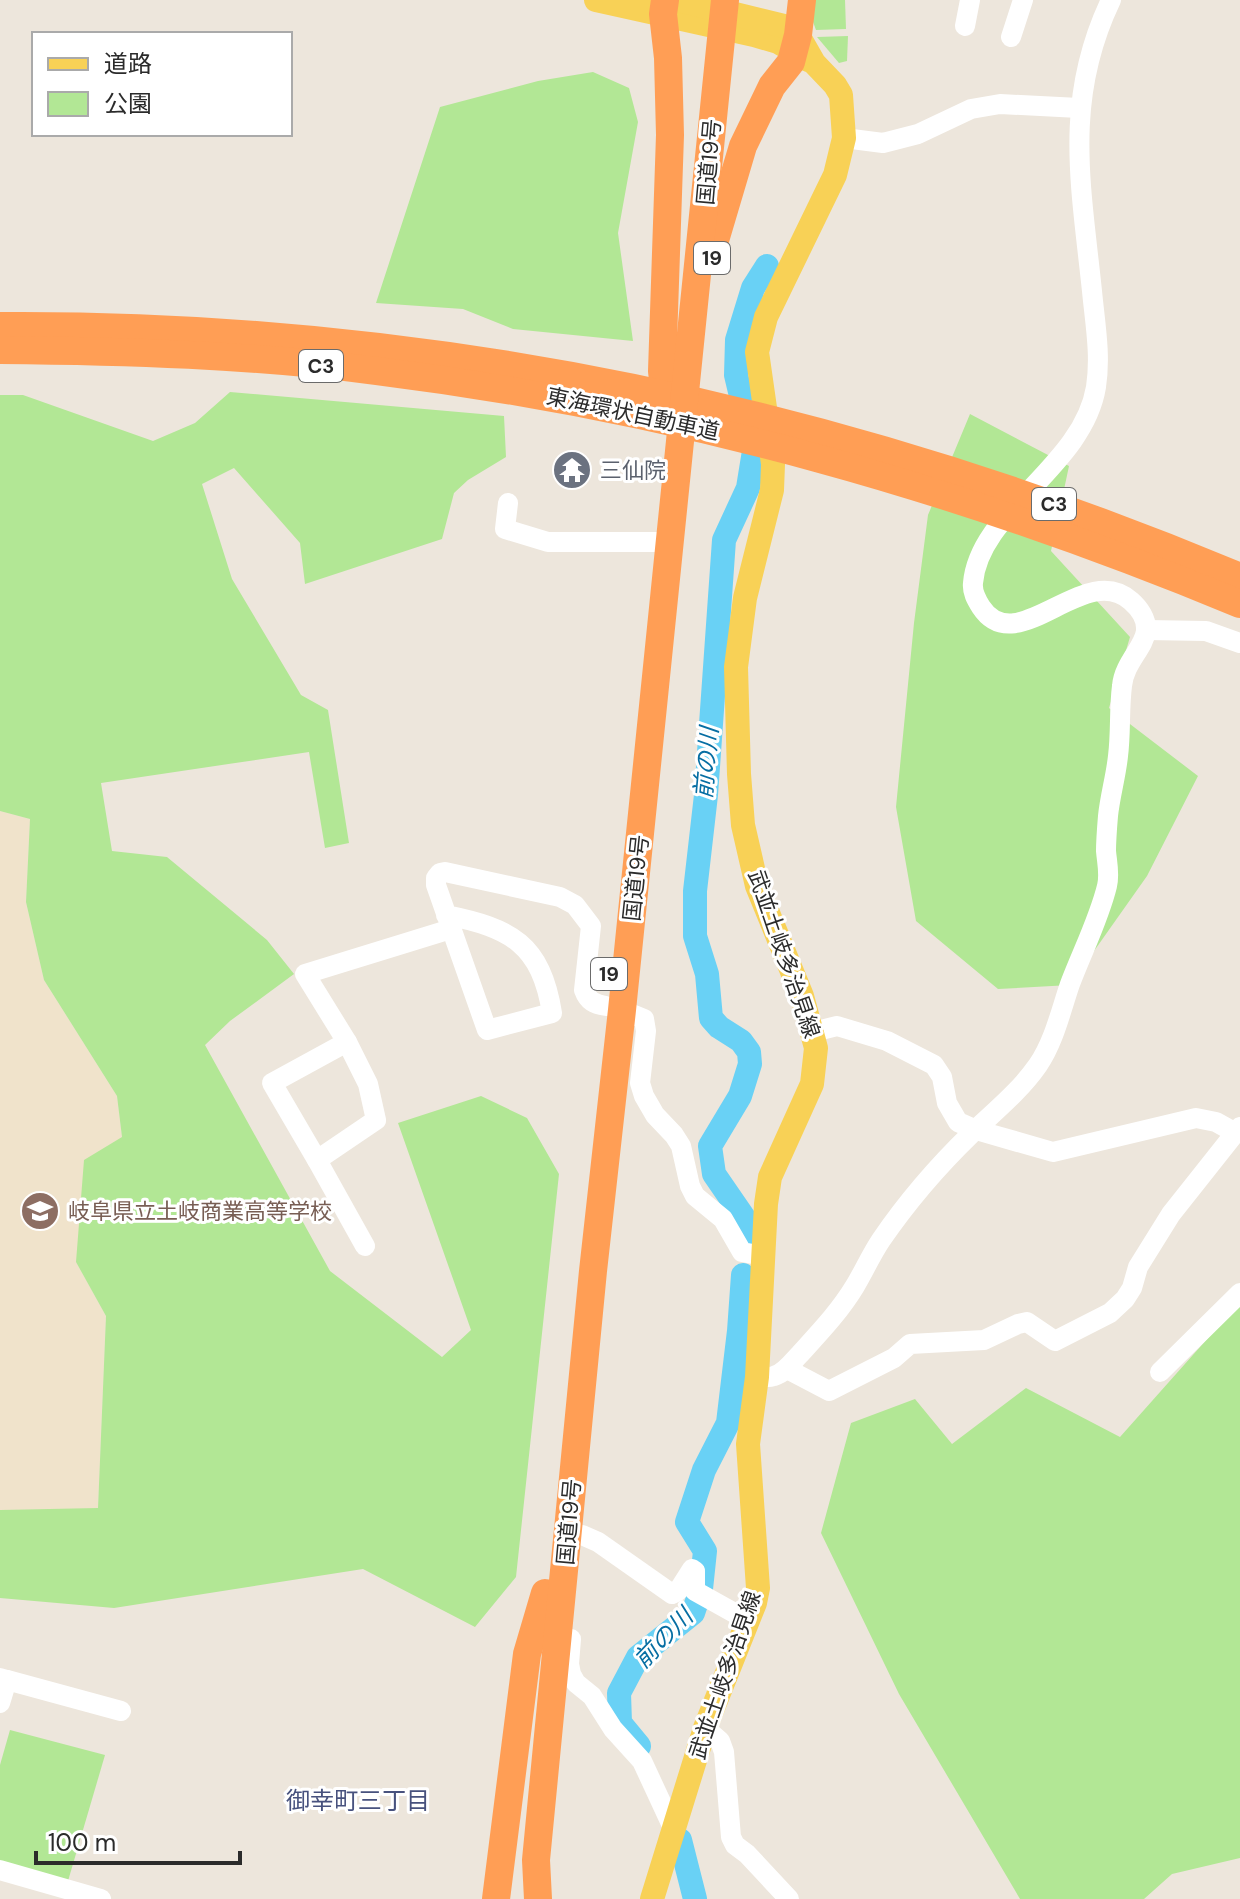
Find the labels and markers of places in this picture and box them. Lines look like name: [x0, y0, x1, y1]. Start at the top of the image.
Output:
temple icon: 三仙院: [551, 449, 593, 491]
place label: 三仙院: [600, 456, 666, 485]
school or university icon: 岐阜県立土岐商業高等学校: [19, 1190, 61, 1232]
place label: 岐阜県立土岐商業高等学校: [68, 1197, 332, 1226]

